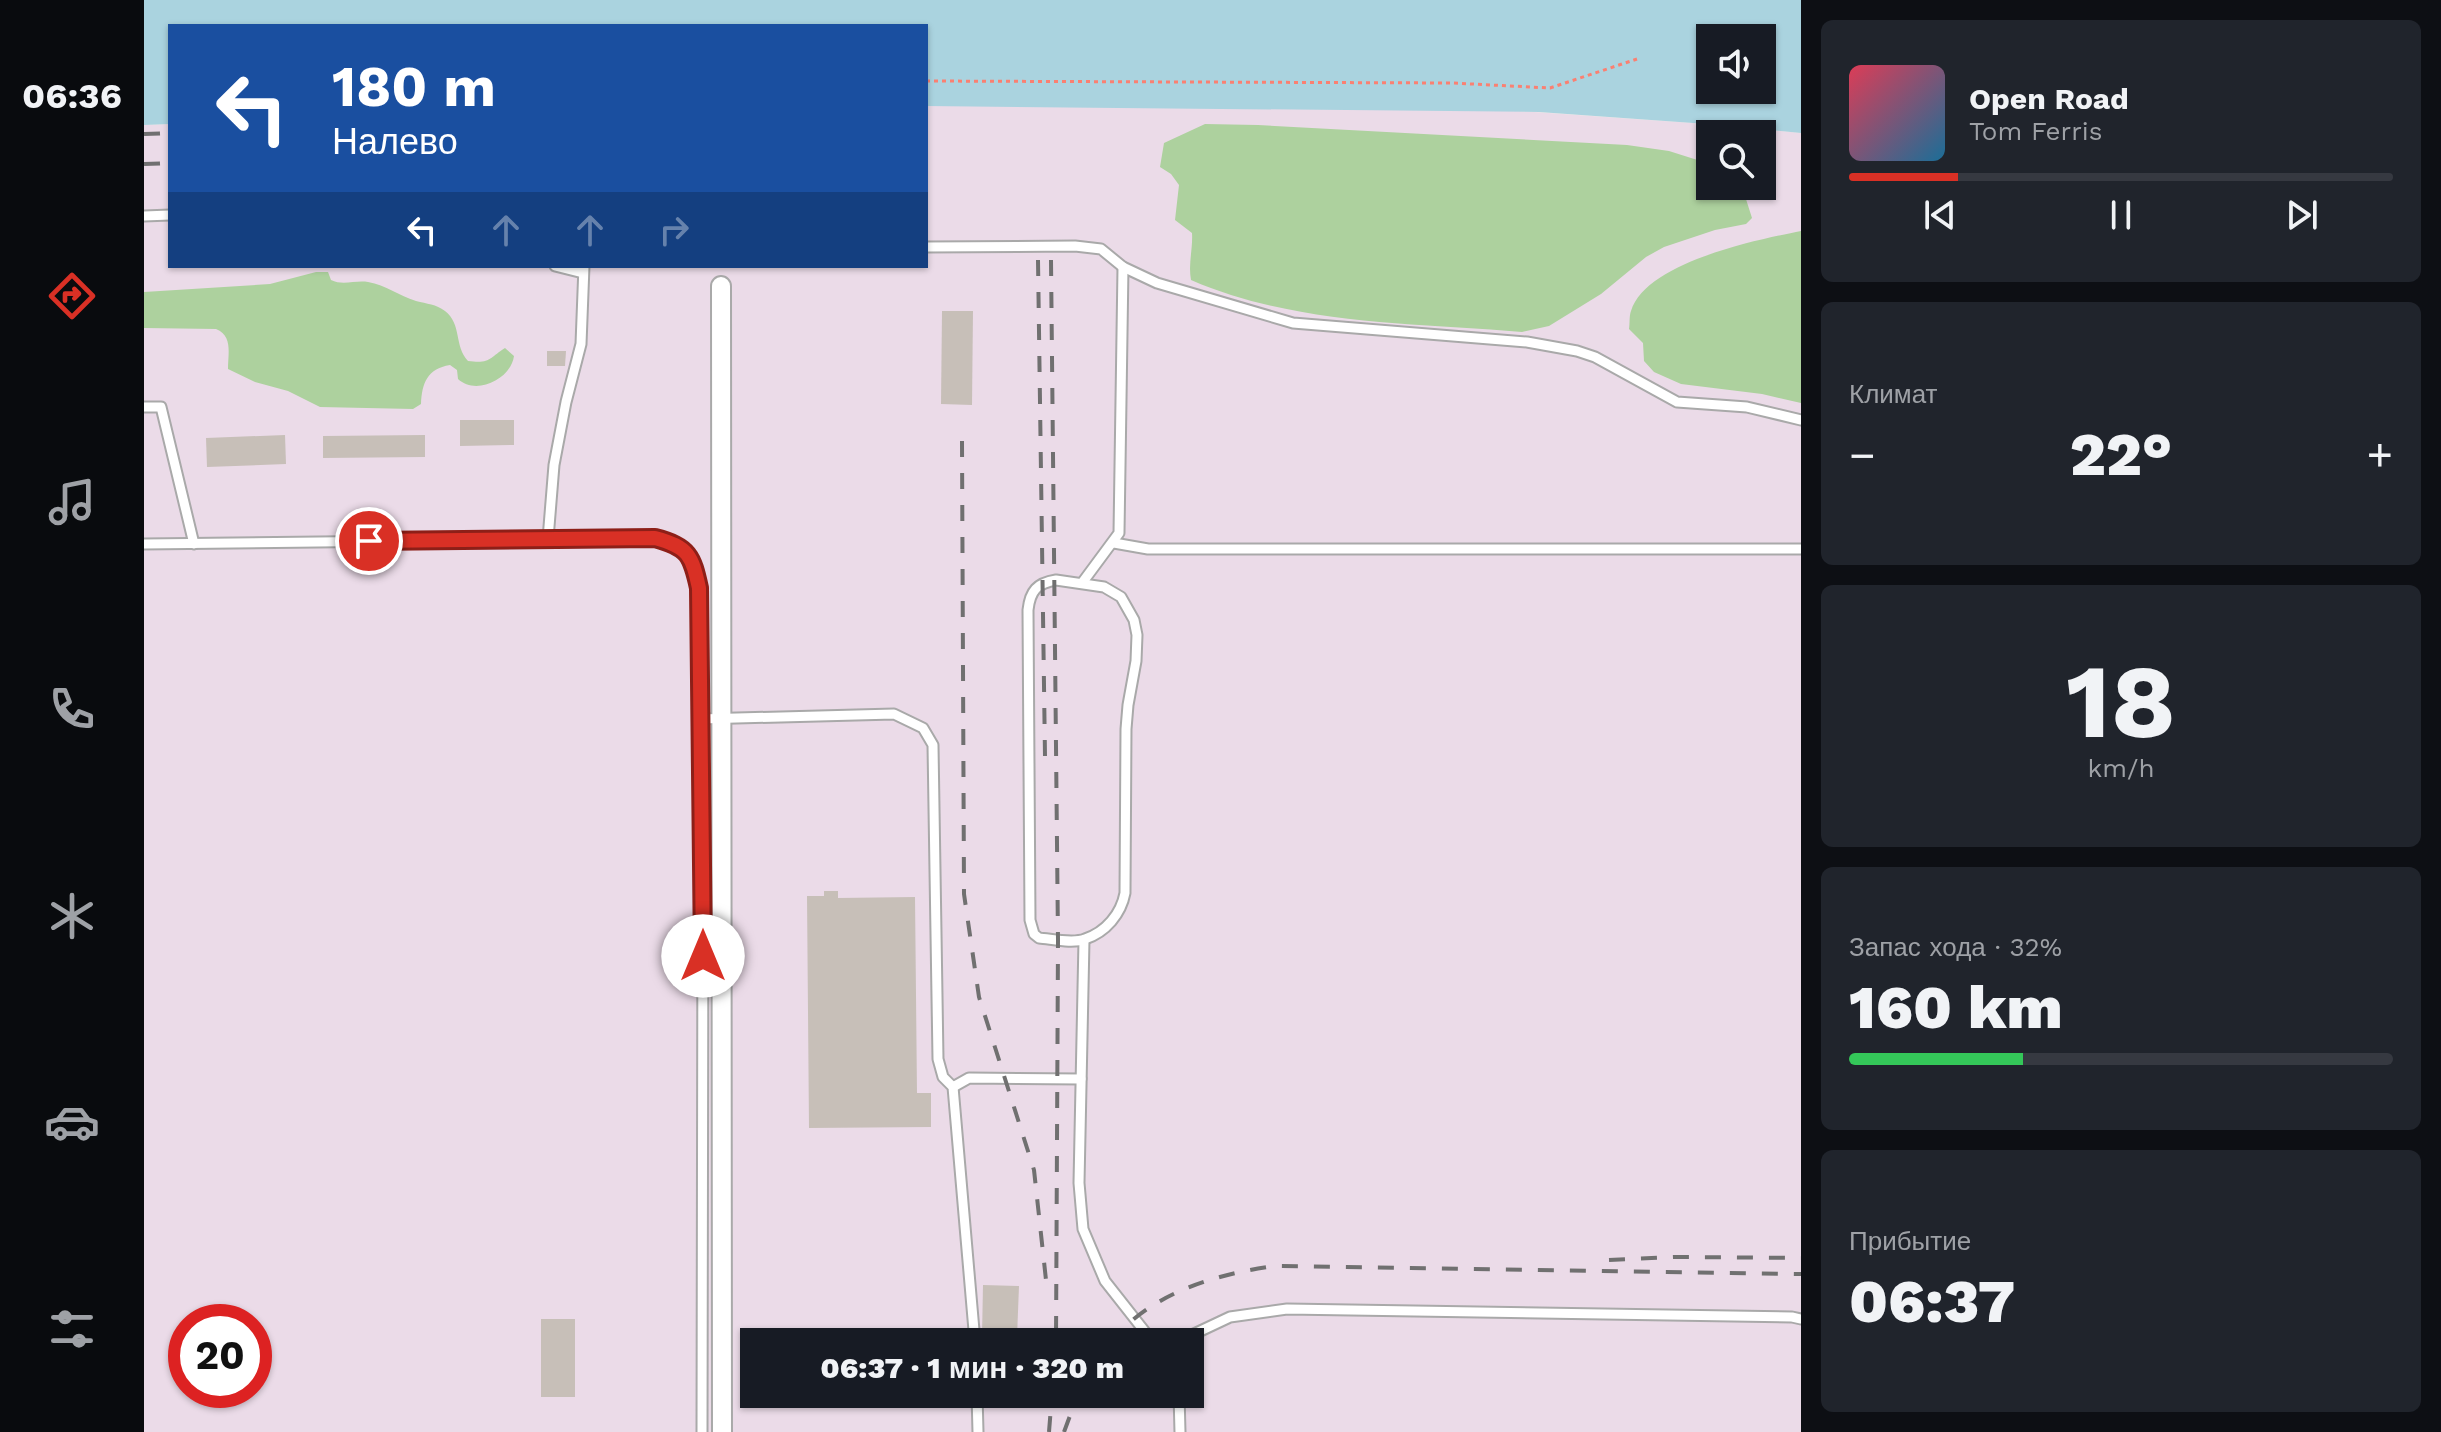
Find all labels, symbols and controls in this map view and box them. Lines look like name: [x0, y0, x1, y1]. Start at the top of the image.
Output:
map controls: [1696, 24, 1776, 200]
button: sound: [1696, 24, 1776, 104]
text: 180 m: [332, 54, 496, 120]
icon: left: [200, 56, 304, 160]
text: 06:36: [22, 75, 122, 117]
text: Open Road: [1969, 81, 2129, 116]
text: Tom Ferris: [1969, 116, 2102, 146]
button: search: [1696, 120, 1776, 200]
text: Налево: [332, 121, 458, 163]
icon: previous: [1918, 193, 1962, 237]
icon: pause: [2099, 193, 2143, 237]
icon: next: [2280, 193, 2324, 237]
icon: left: [400, 208, 444, 252]
icon: ahead: [484, 208, 528, 252]
icon: ahead: [568, 208, 612, 252]
icon: right: [652, 208, 696, 252]
icon: directions: [44, 268, 100, 324]
text: Климат: [1849, 379, 1938, 409]
text: 22°: [2070, 419, 2172, 490]
text: −: [1849, 429, 1876, 481]
text: +: [2366, 429, 2393, 481]
icon: music: [44, 474, 100, 530]
pin: [335, 507, 403, 575]
icon: arrive: [347, 519, 391, 563]
text: 18: [2066, 640, 2176, 762]
icon: phone: [44, 681, 100, 737]
text: km/h: [2088, 753, 2154, 783]
icon: climate: [44, 888, 100, 944]
position arrow: [661, 914, 745, 998]
text: Запас хода · 32%: [1849, 932, 2062, 962]
text: 160 km: [1849, 972, 2063, 1043]
icon: car: [44, 1094, 100, 1150]
text: Прибытие: [1849, 1226, 1971, 1256]
text: 06:37: [1849, 1266, 2015, 1337]
icon: filters: [44, 1301, 100, 1357]
speed limit sign: 20: [168, 1304, 272, 1408]
text: 06:37 · 1 мин · 320 m: [820, 1350, 1124, 1385]

